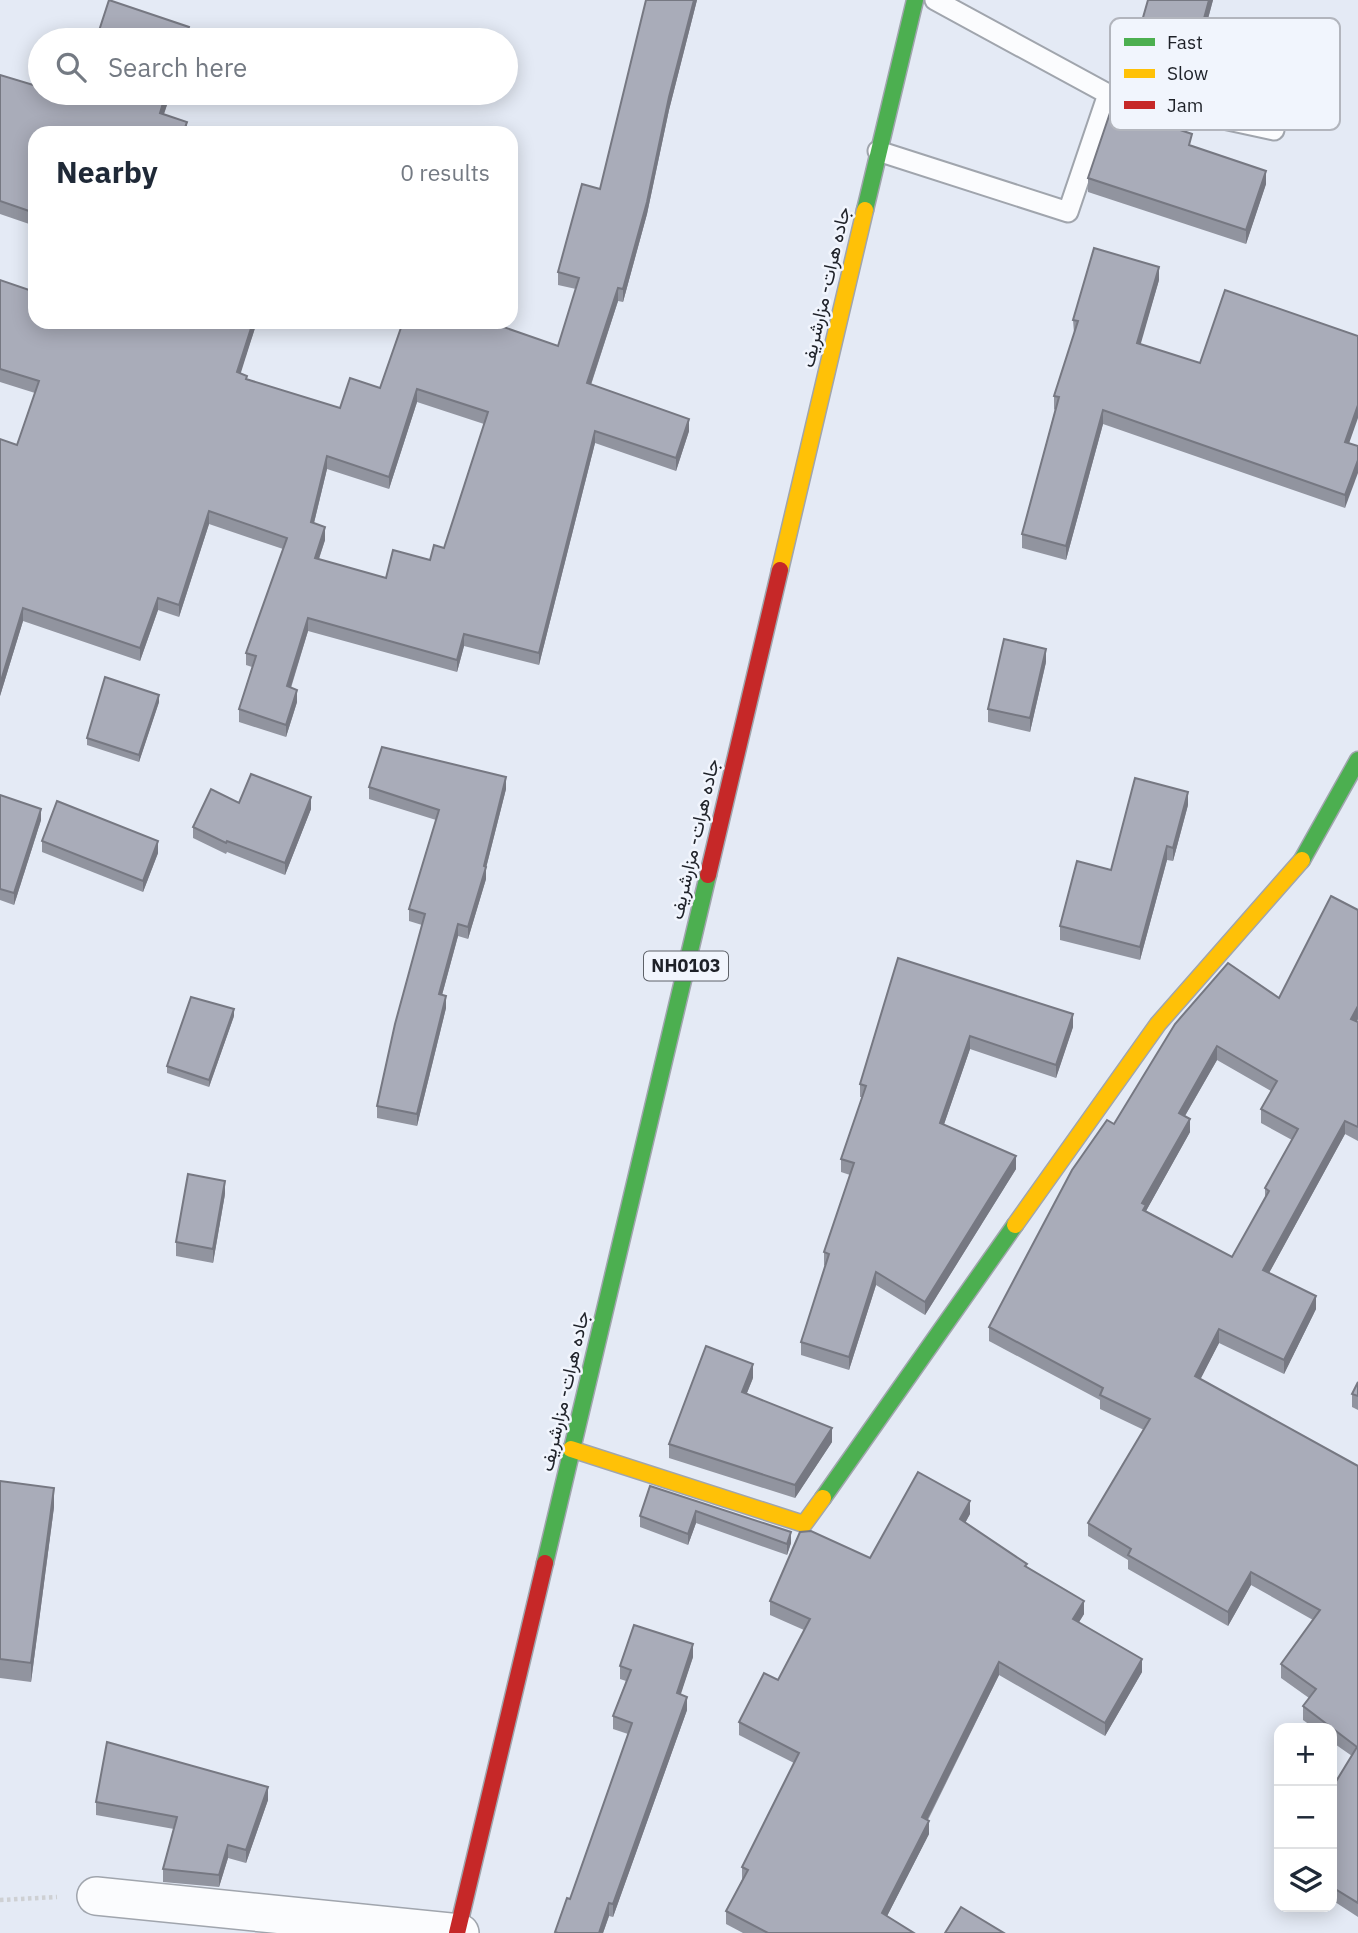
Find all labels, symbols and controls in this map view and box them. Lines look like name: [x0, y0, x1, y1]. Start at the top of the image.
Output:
legend: [1110, 18, 1340, 130]
search box: [28, 28, 518, 105]
text: Fast: [1167, 30, 1203, 54]
icon: search: [52, 48, 90, 86]
text: Search here: [108, 50, 247, 84]
text: Slow: [1167, 61, 1208, 85]
text: Jam: [1167, 93, 1203, 117]
text: Nearby: [56, 152, 158, 191]
text: 0 results: [400, 157, 490, 187]
street label: جاده هرات- مزارشریف: [795, 204, 855, 370]
street label: جاده هرات- مزارشریف: [664, 756, 724, 922]
road number: NH0103: [644, 951, 728, 981]
street label: جاده هرات- مزارشریف: [534, 1308, 594, 1474]
map controls: [1274, 1723, 1337, 1912]
button: +: [1274, 1723, 1337, 1786]
button: −: [1274, 1786, 1337, 1849]
button: layers: [1274, 1849, 1337, 1912]

